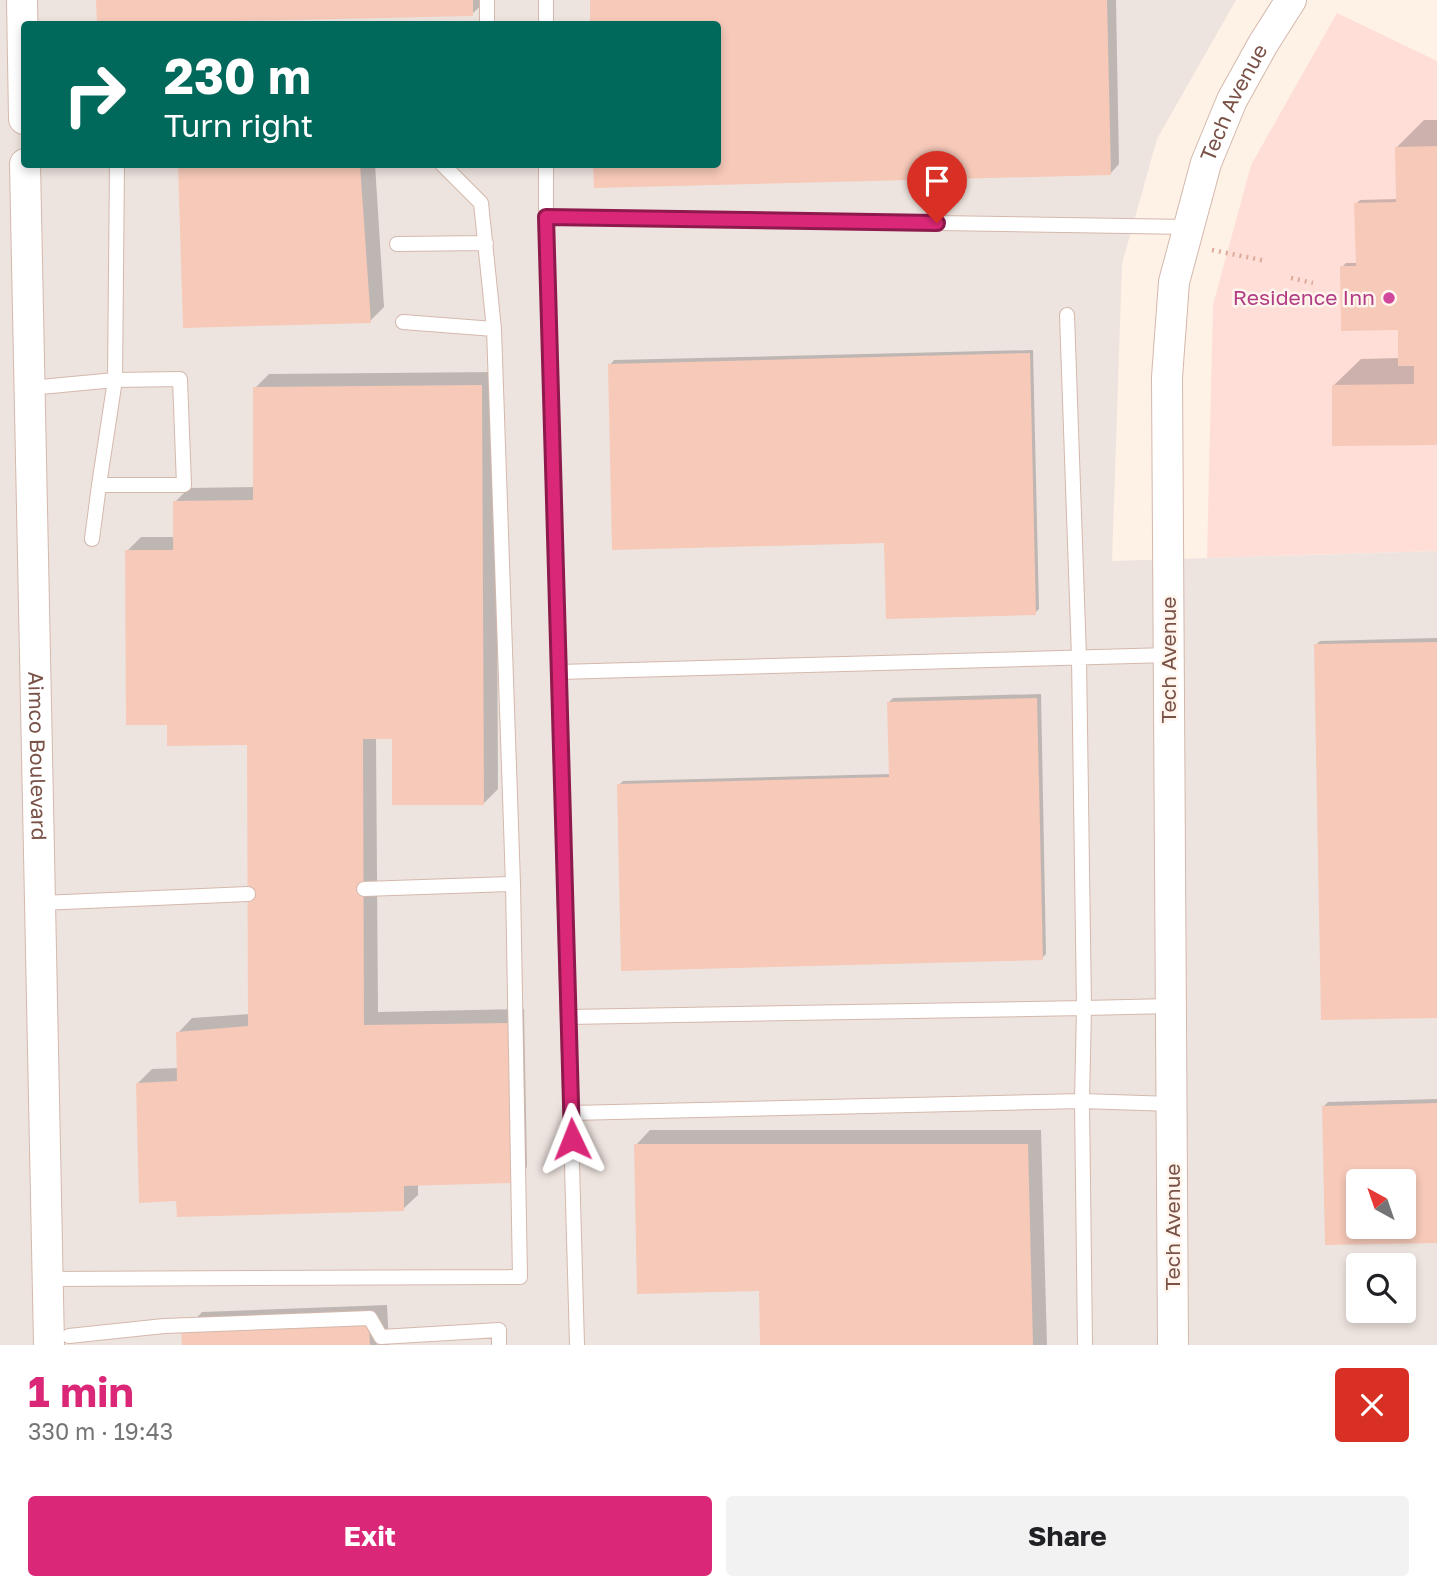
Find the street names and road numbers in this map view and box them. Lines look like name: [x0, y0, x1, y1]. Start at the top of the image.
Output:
street label: Tech Avenue: [1194, 39, 1272, 165]
street label: Tech Avenue: [1155, 596, 1181, 724]
street label: Aimco Boulevard: [23, 671, 53, 841]
street label: Tech Avenue: [1159, 1163, 1185, 1291]

